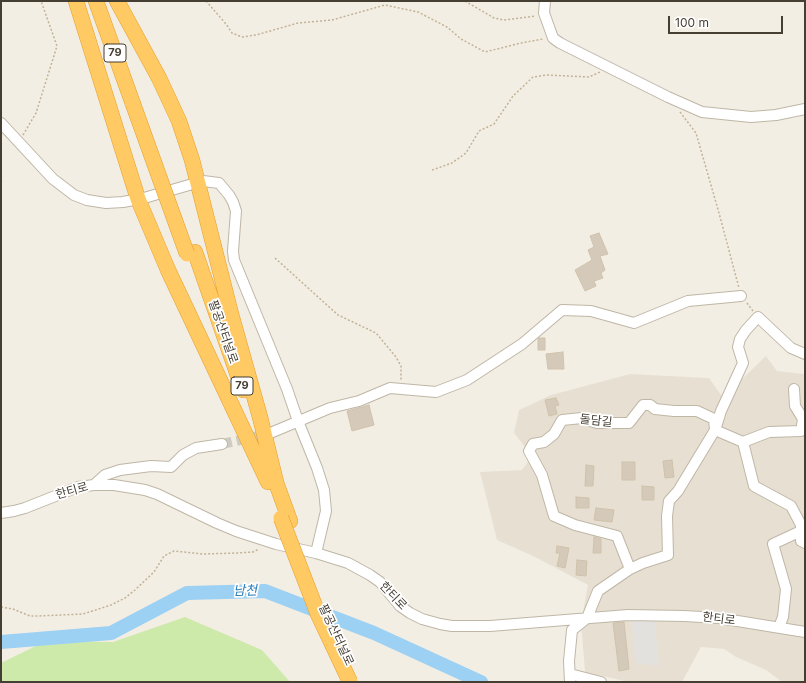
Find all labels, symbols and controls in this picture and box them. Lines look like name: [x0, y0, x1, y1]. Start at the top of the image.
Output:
scale bar: [670, 8, 785, 34]
text: 100 m: [675, 15, 709, 30]
road number: 79: [104, 44, 126, 62]
street label: 팔공산터널로: [205, 298, 241, 366]
road number: 79: [231, 377, 253, 395]
street label: 돌담길: [579, 412, 613, 430]
street label: 한티로: [54, 480, 90, 502]
street label: 한티로: [376, 579, 410, 613]
water label: 남천: [233, 583, 257, 599]
street label: 팔공산터널로: [315, 602, 357, 668]
street label: 한티로: [702, 610, 736, 628]

